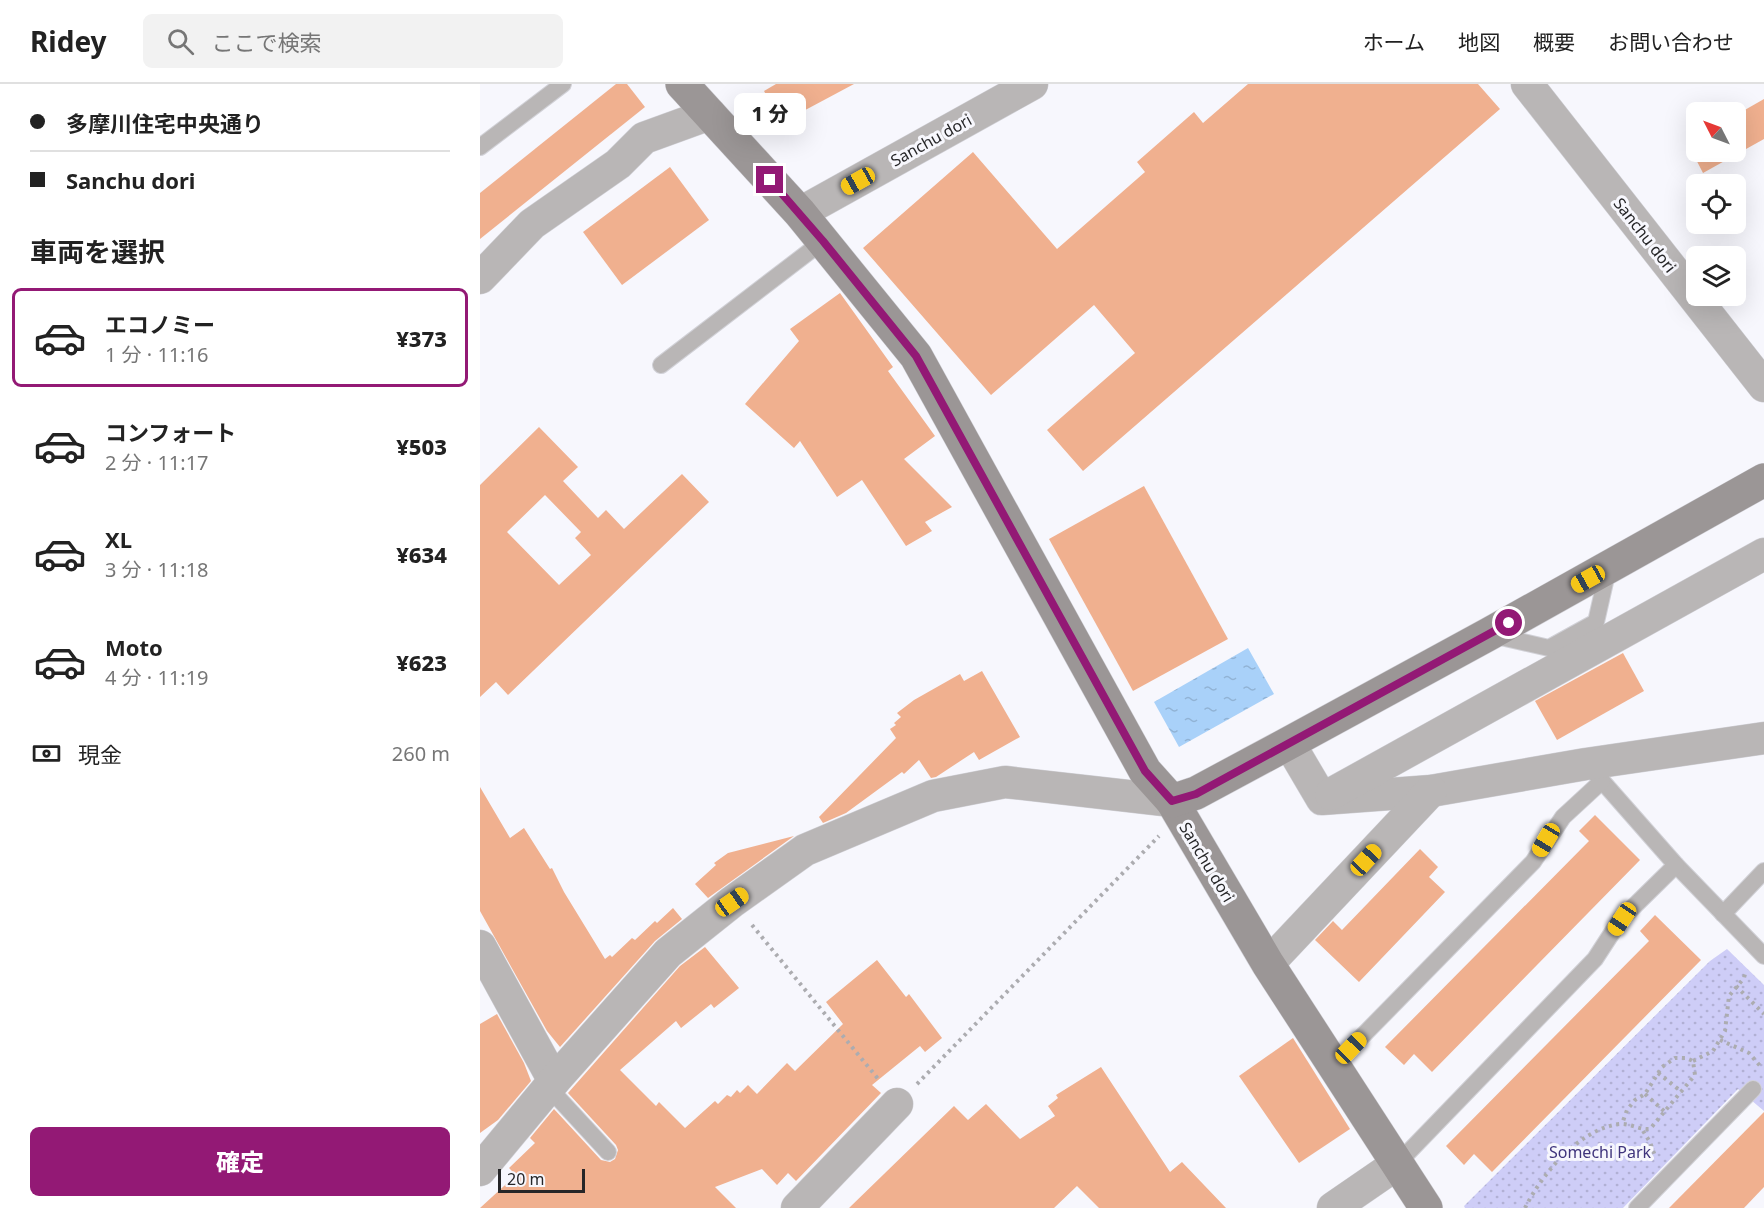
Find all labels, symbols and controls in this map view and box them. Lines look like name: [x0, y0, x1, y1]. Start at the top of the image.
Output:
search box: [143, 14, 563, 68]
text: Ridey: [30, 22, 107, 60]
icon: search: [164, 25, 197, 58]
text: ここで検索: [212, 27, 322, 57]
text: ホーム: [1363, 28, 1425, 56]
text: 地図: [1458, 28, 1500, 56]
text: 概要: [1533, 28, 1575, 56]
text: お問い合わせ: [1608, 28, 1734, 56]
callout: 1 分: [734, 93, 806, 135]
text: 1 分: [752, 100, 788, 127]
north arrow: [1686, 102, 1746, 162]
map controls: [1686, 102, 1746, 306]
text: 多摩川住宅中央通り: [66, 108, 264, 138]
street label: Sanchu dori: [887, 109, 975, 171]
car: [838, 164, 878, 198]
text: Sanchu dori: [66, 165, 195, 195]
route end: [756, 166, 783, 193]
button: locate: [1686, 174, 1746, 234]
street label: Sanchu dori: [1609, 193, 1681, 277]
text: 車両を選択: [30, 233, 165, 270]
button: layers: [1686, 246, 1746, 306]
text: エコノミー: [105, 309, 215, 339]
icon: car: [33, 311, 87, 365]
text: ¥373: [396, 323, 447, 353]
text: 1 分 · 11:16: [105, 341, 209, 368]
text: コンフォート: [105, 417, 236, 447]
icon: car: [33, 419, 87, 473]
text: ¥503: [396, 431, 447, 461]
text: 2 分 · 11:17: [105, 449, 209, 476]
text: XL: [105, 524, 132, 554]
icon: car: [33, 527, 87, 581]
text: ¥634: [396, 539, 447, 569]
text: 3 分 · 11:18: [105, 556, 209, 583]
car: [1568, 562, 1608, 596]
route start: [1495, 609, 1522, 636]
text: Moto: [105, 632, 163, 662]
icon: car: [33, 635, 87, 689]
text: ¥623: [396, 647, 447, 677]
text: 4 分 · 11:19: [105, 664, 209, 691]
icon: cash: [30, 737, 63, 770]
text: 現金: [78, 739, 122, 769]
text: 260 m: [392, 740, 450, 767]
street label: Sanchu dori: [1175, 818, 1239, 906]
car: [1529, 820, 1563, 860]
car: [1347, 841, 1385, 879]
car: [712, 884, 752, 920]
car: [1604, 899, 1640, 939]
car: [1332, 1029, 1370, 1067]
button: 確定: [30, 1127, 450, 1196]
park label: Somechi Park: [1549, 1141, 1652, 1163]
scale bar: [498, 1166, 585, 1194]
text: 20 m: [507, 1168, 544, 1190]

